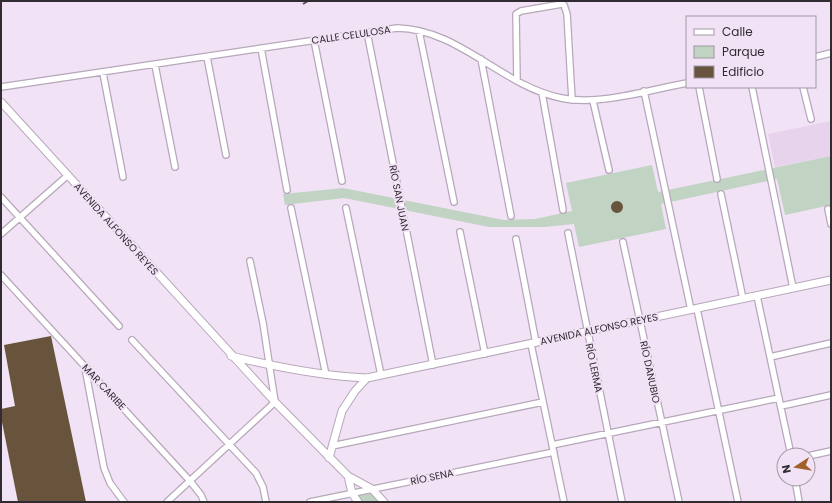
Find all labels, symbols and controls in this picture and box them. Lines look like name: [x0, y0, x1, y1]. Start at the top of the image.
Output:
legend: [686, 16, 816, 88]
street label: CALLE CELULOSA: [311, 22, 392, 48]
text: Calle: [722, 23, 753, 40]
text: Parque: [722, 43, 765, 60]
text: Edificio: [722, 63, 764, 80]
street label: RÍO SAN JUAN: [385, 164, 413, 232]
street label: AVENIDA ALFONSO REYES: [70, 179, 162, 279]
street label: AVENIDA ALFONSO REYES: [539, 309, 659, 349]
street label: RÍO DANUBIO: [636, 340, 664, 405]
street label: RÍO LERMA: [581, 342, 607, 394]
street label: MAR CARIBE: [79, 361, 129, 413]
north arrow: [776, 447, 816, 487]
text: N: [778, 463, 795, 475]
street label: RÍO SENA: [409, 465, 455, 489]

